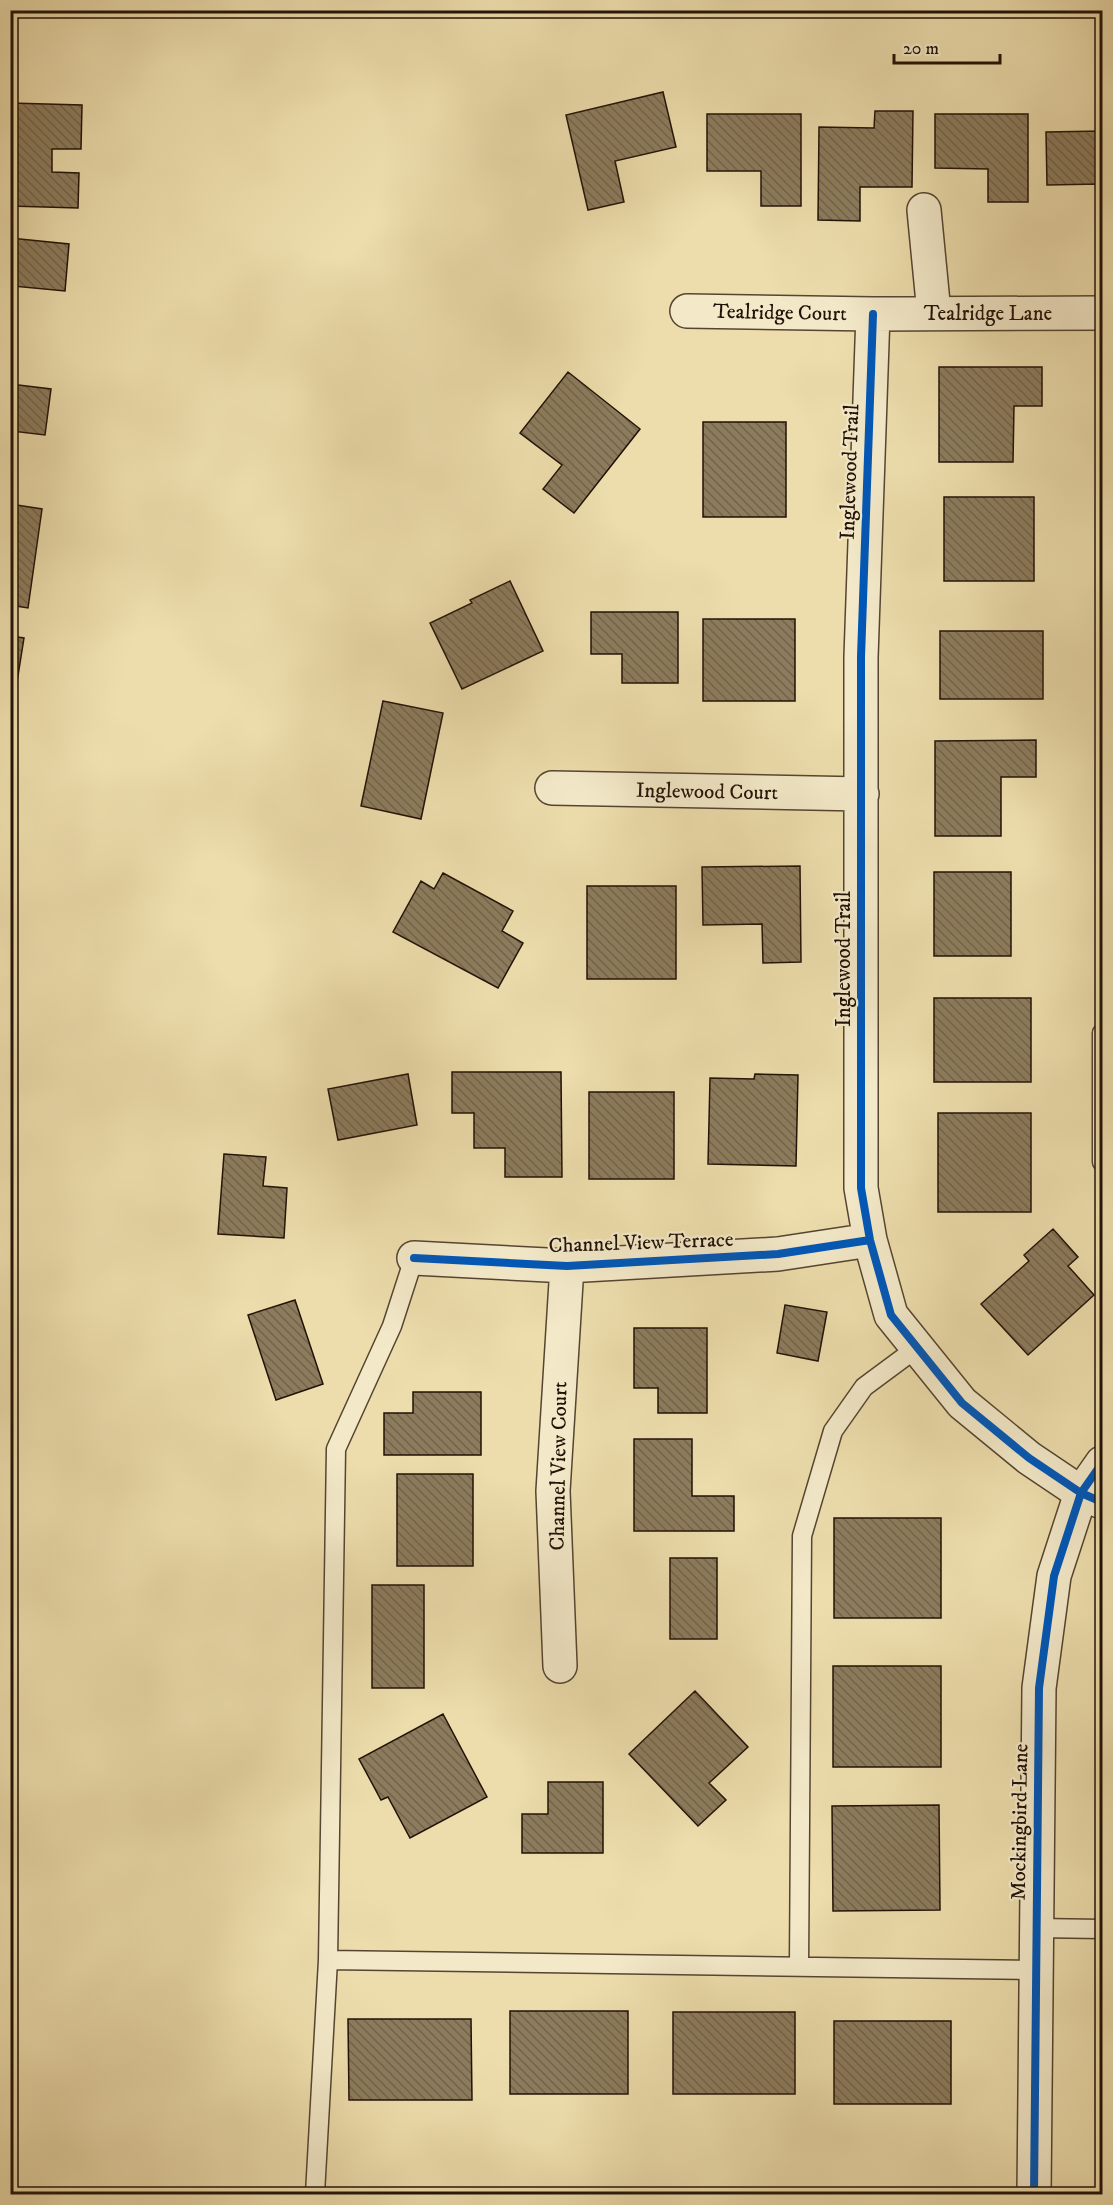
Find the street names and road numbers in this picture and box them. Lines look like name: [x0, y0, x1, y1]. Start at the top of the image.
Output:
street label: Tealridge Court: [713, 299, 847, 327]
street label: Tealridge Lane: [924, 301, 1053, 327]
street label: Inglewood Trail: [835, 403, 865, 540]
street label: Inglewood Court: [636, 778, 779, 806]
street label: Inglewood Trail: [831, 890, 857, 1027]
street label: Channel View Terrace: [548, 1227, 734, 1259]
street label: Channel View Court: [545, 1381, 573, 1551]
street label: Mockingbird Lane: [1006, 1743, 1034, 1901]

